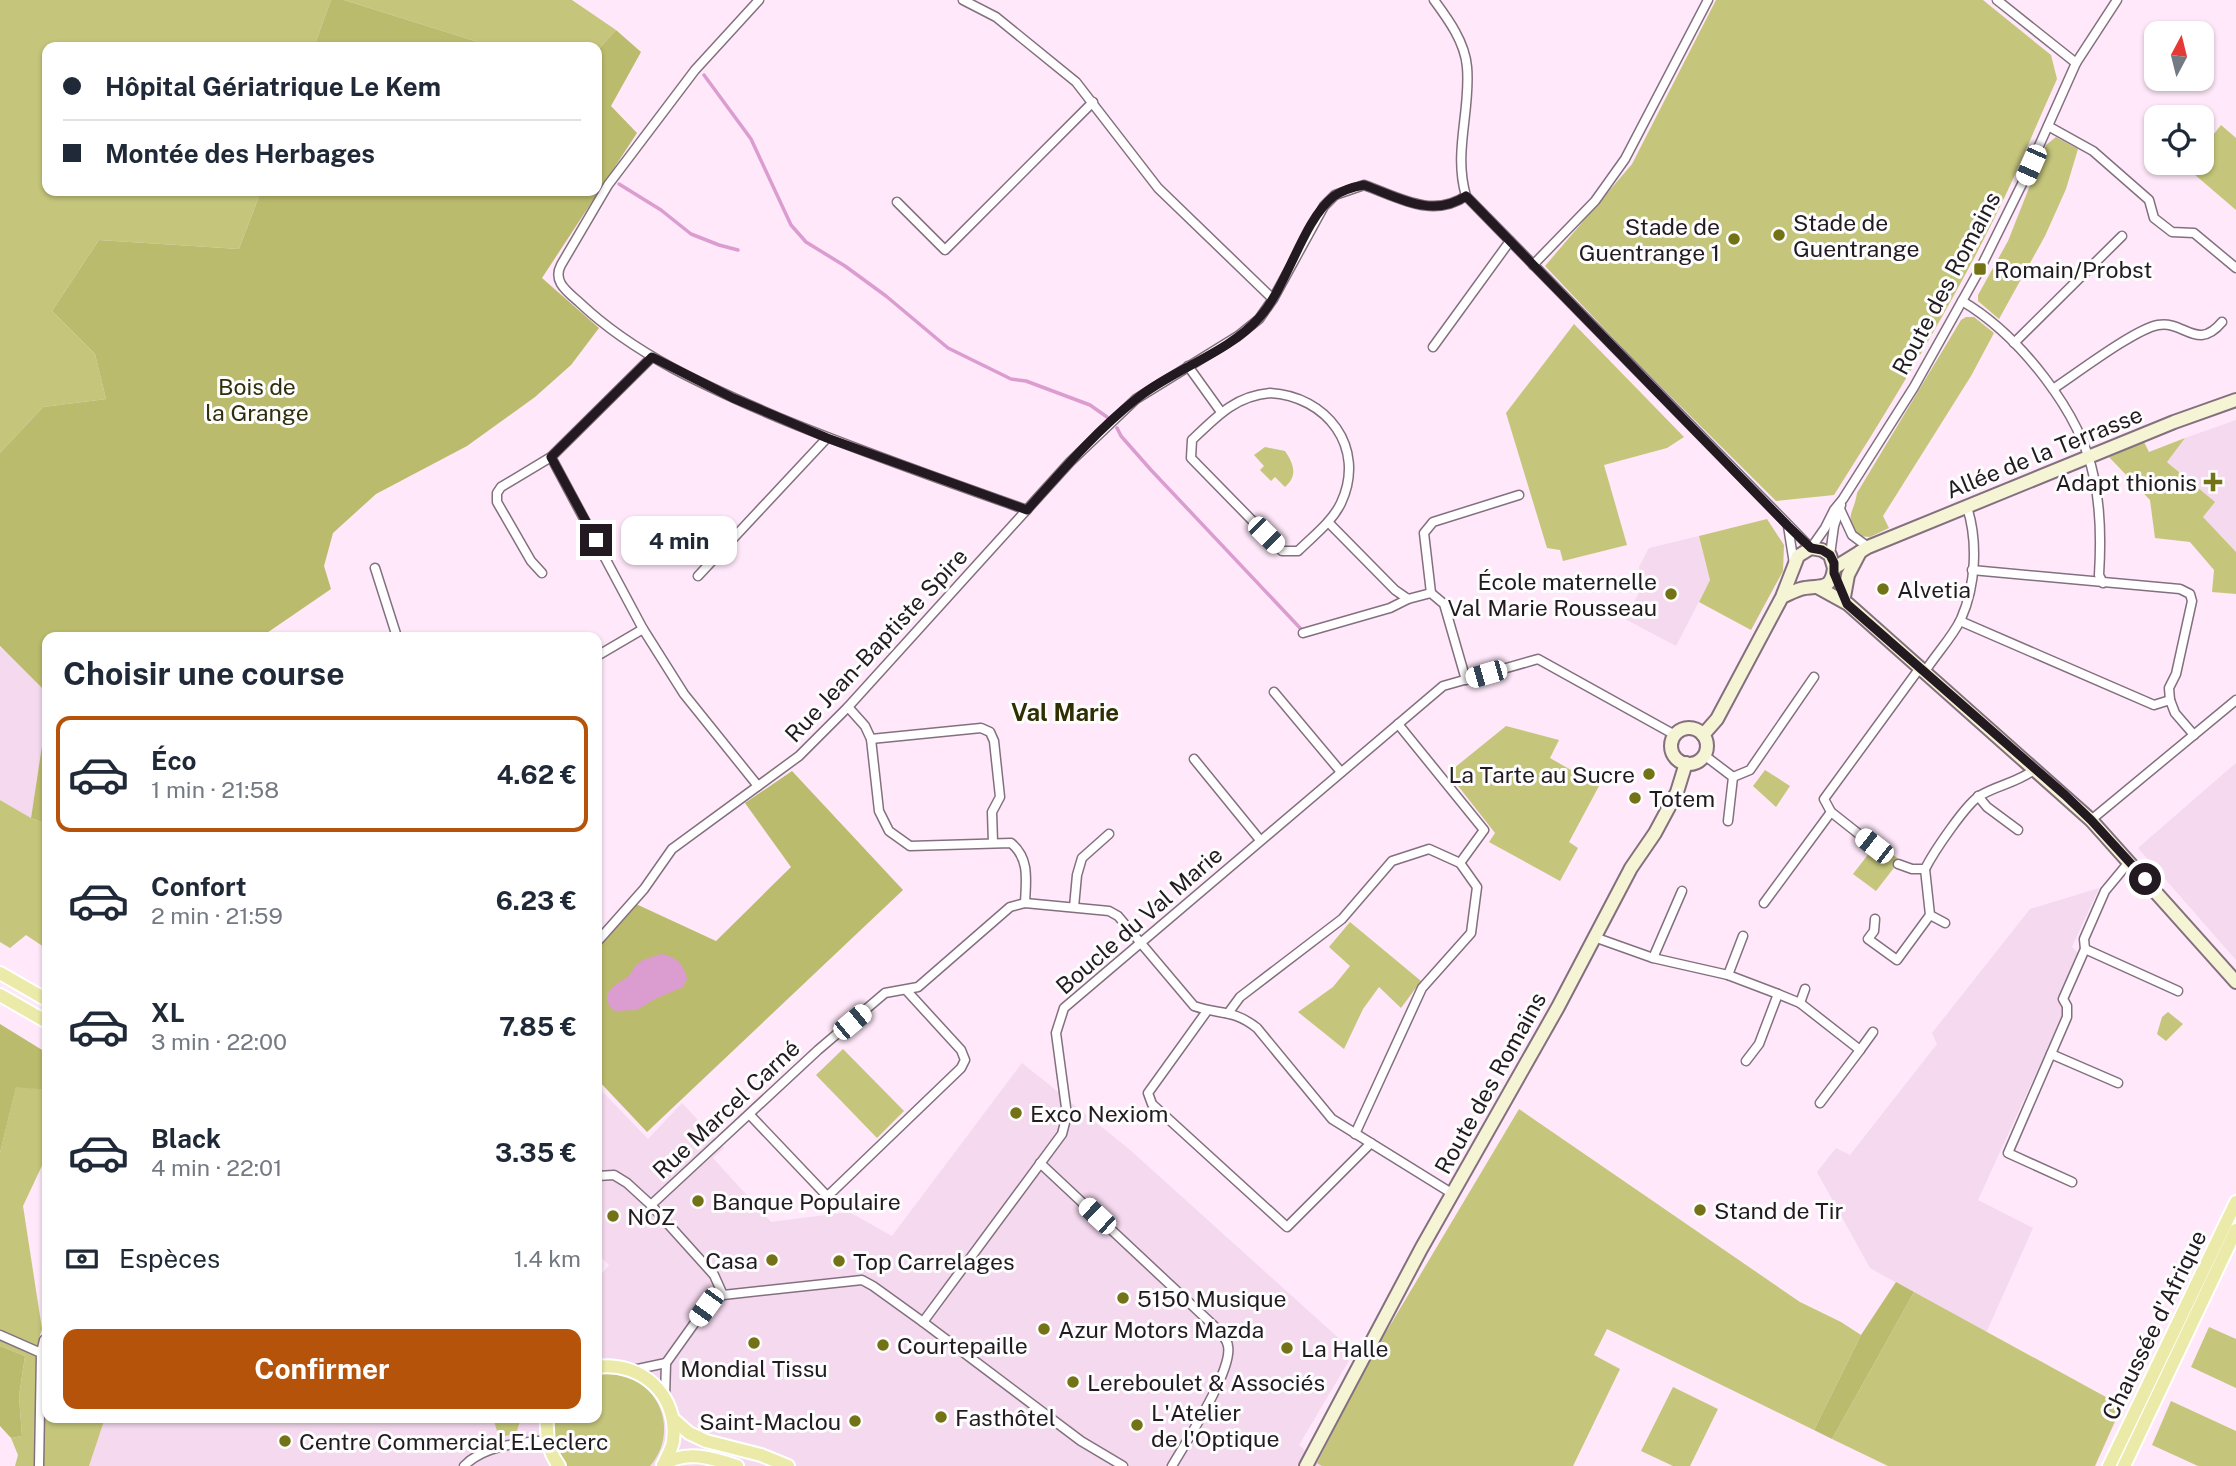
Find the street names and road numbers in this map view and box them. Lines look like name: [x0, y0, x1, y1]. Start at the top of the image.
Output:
street label: Route des Romains: [1886, 187, 2006, 379]
street label: Allée de la Terrasse: [1942, 400, 2146, 504]
street label: Rue Jean-Baptiste Spire: [779, 543, 973, 747]
street label: Boucle du Val Marie: [1050, 840, 1228, 1000]
street label: Route des Romains: [1429, 987, 1551, 1179]
street label: Rue Marcel Carné: [647, 1034, 805, 1184]
street label: Chaussée d'Afrique: [2096, 1226, 2212, 1424]

